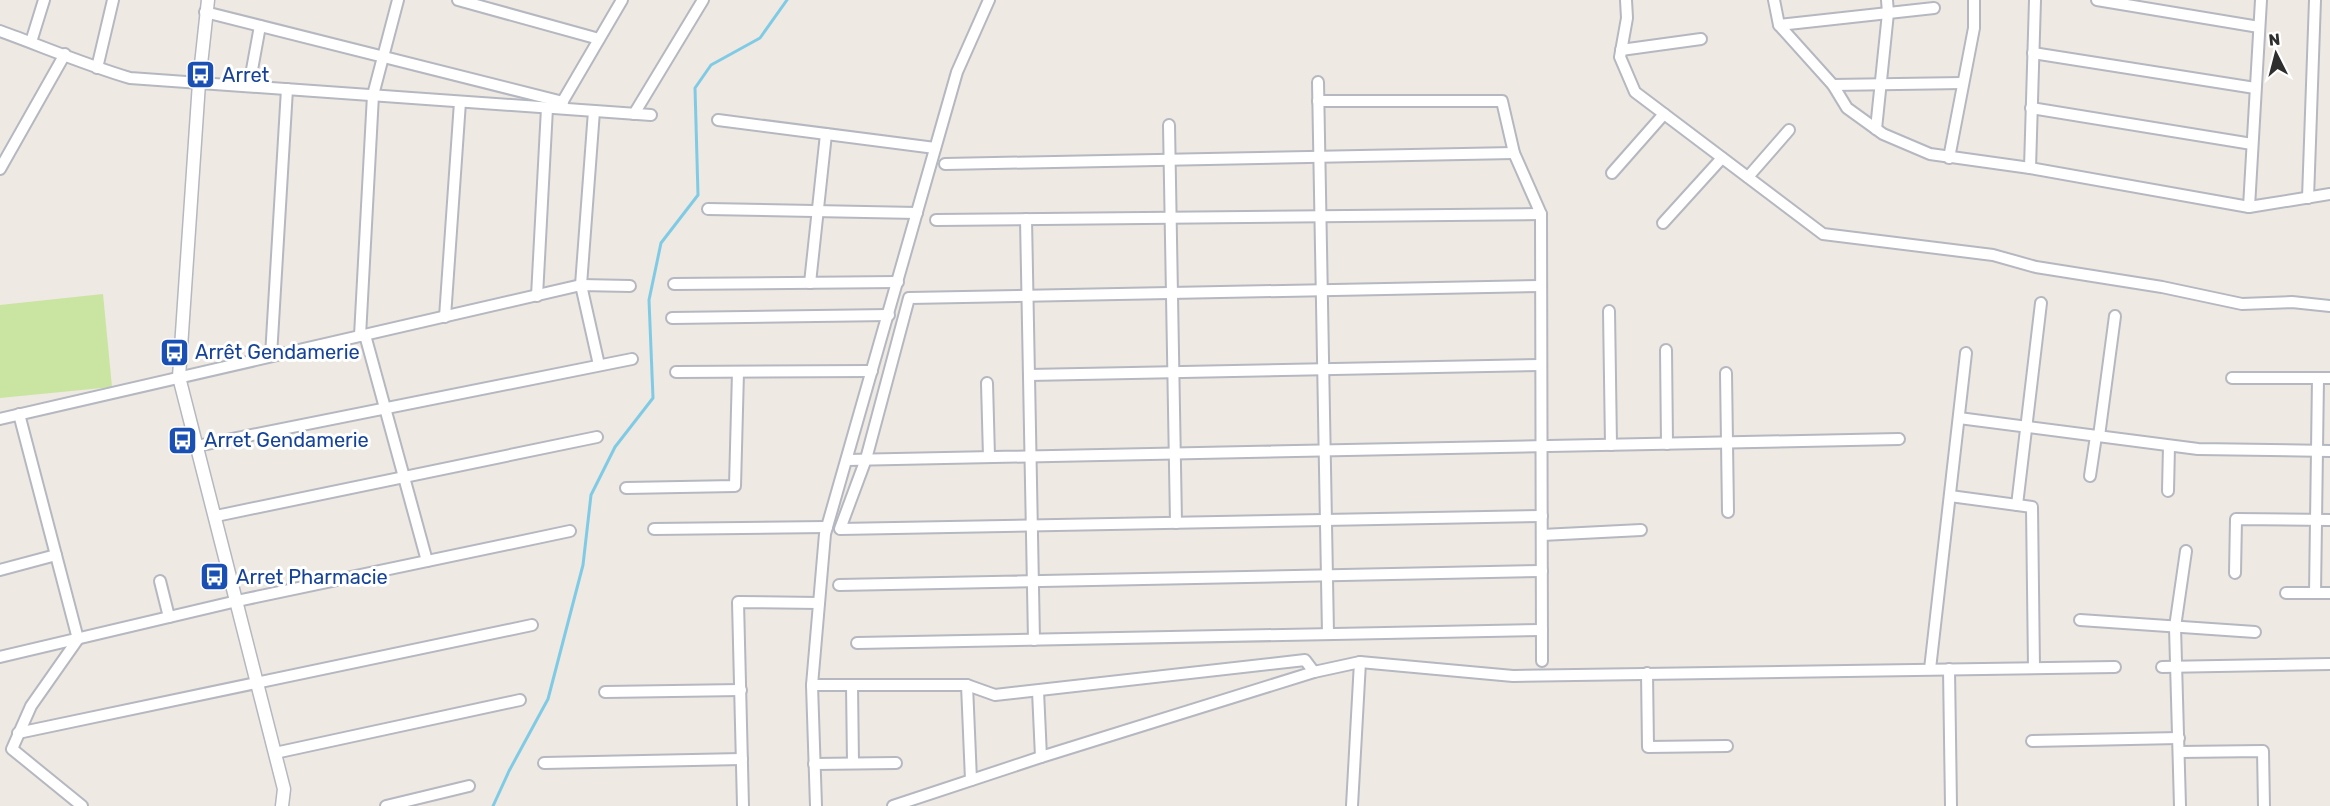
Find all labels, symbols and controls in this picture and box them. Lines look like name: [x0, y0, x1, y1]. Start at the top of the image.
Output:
north arrow: [2246, 24, 2306, 84]
text: N: [2268, 30, 2281, 50]
bus stop icon: Arret: [185, 59, 217, 91]
place label: Arret: [222, 63, 270, 87]
bus stop icon: Arrêt Gendamerie: [158, 336, 190, 368]
place label: Arrêt Gendamerie: [195, 340, 360, 364]
bus stop icon: Arret Gendamerie: [167, 424, 199, 456]
place label: Arret Gendamerie: [204, 428, 369, 452]
bus stop icon: Arret Pharmacie: [199, 561, 231, 593]
place label: Arret Pharmacie: [236, 565, 388, 589]

